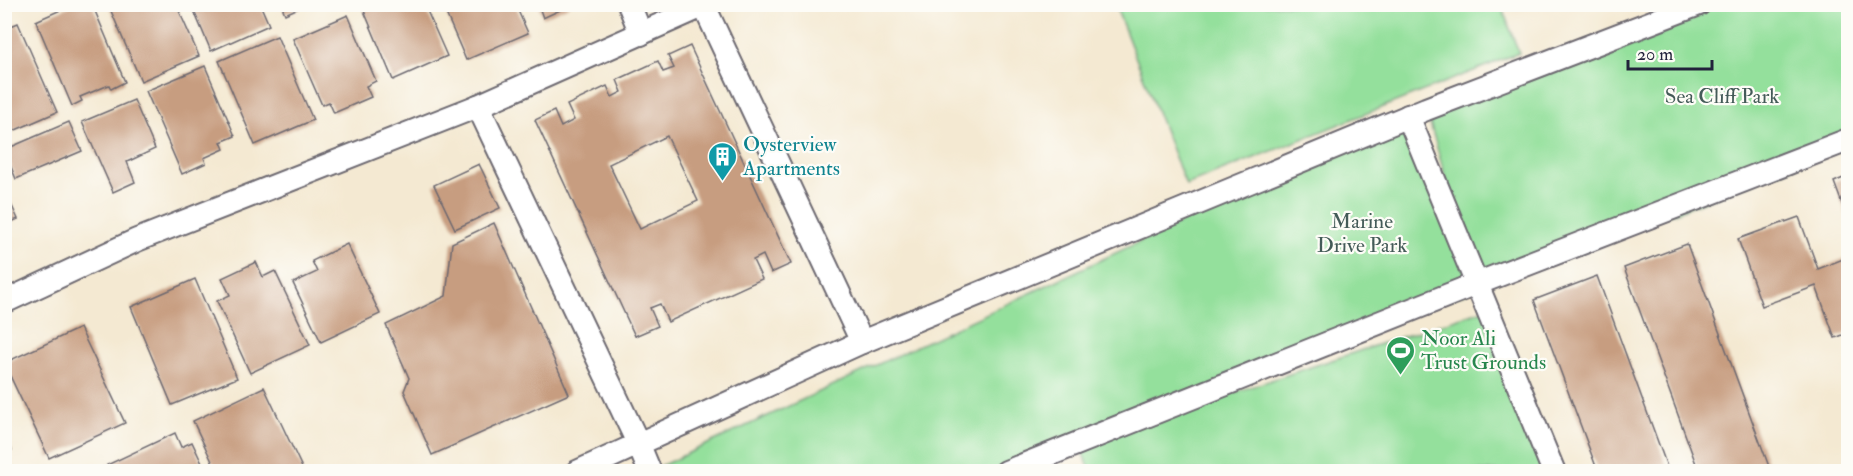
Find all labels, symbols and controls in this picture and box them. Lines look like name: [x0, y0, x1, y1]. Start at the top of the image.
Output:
scale bar: [1628, 33, 1712, 71]
text: 20 m: [1637, 43, 1673, 66]
park label: Sea Cliff Park: [1665, 83, 1779, 110]
place label: Oysterview Apartments: [742, 131, 840, 182]
building icon: Oysterview Apartments: [706, 140, 738, 182]
park label: Marine Drive Park: [1317, 208, 1407, 259]
place label: Noor Ali Trust Grounds: [1421, 325, 1546, 376]
sports icon: Noor Ali Trust Grounds: [1384, 334, 1416, 376]

